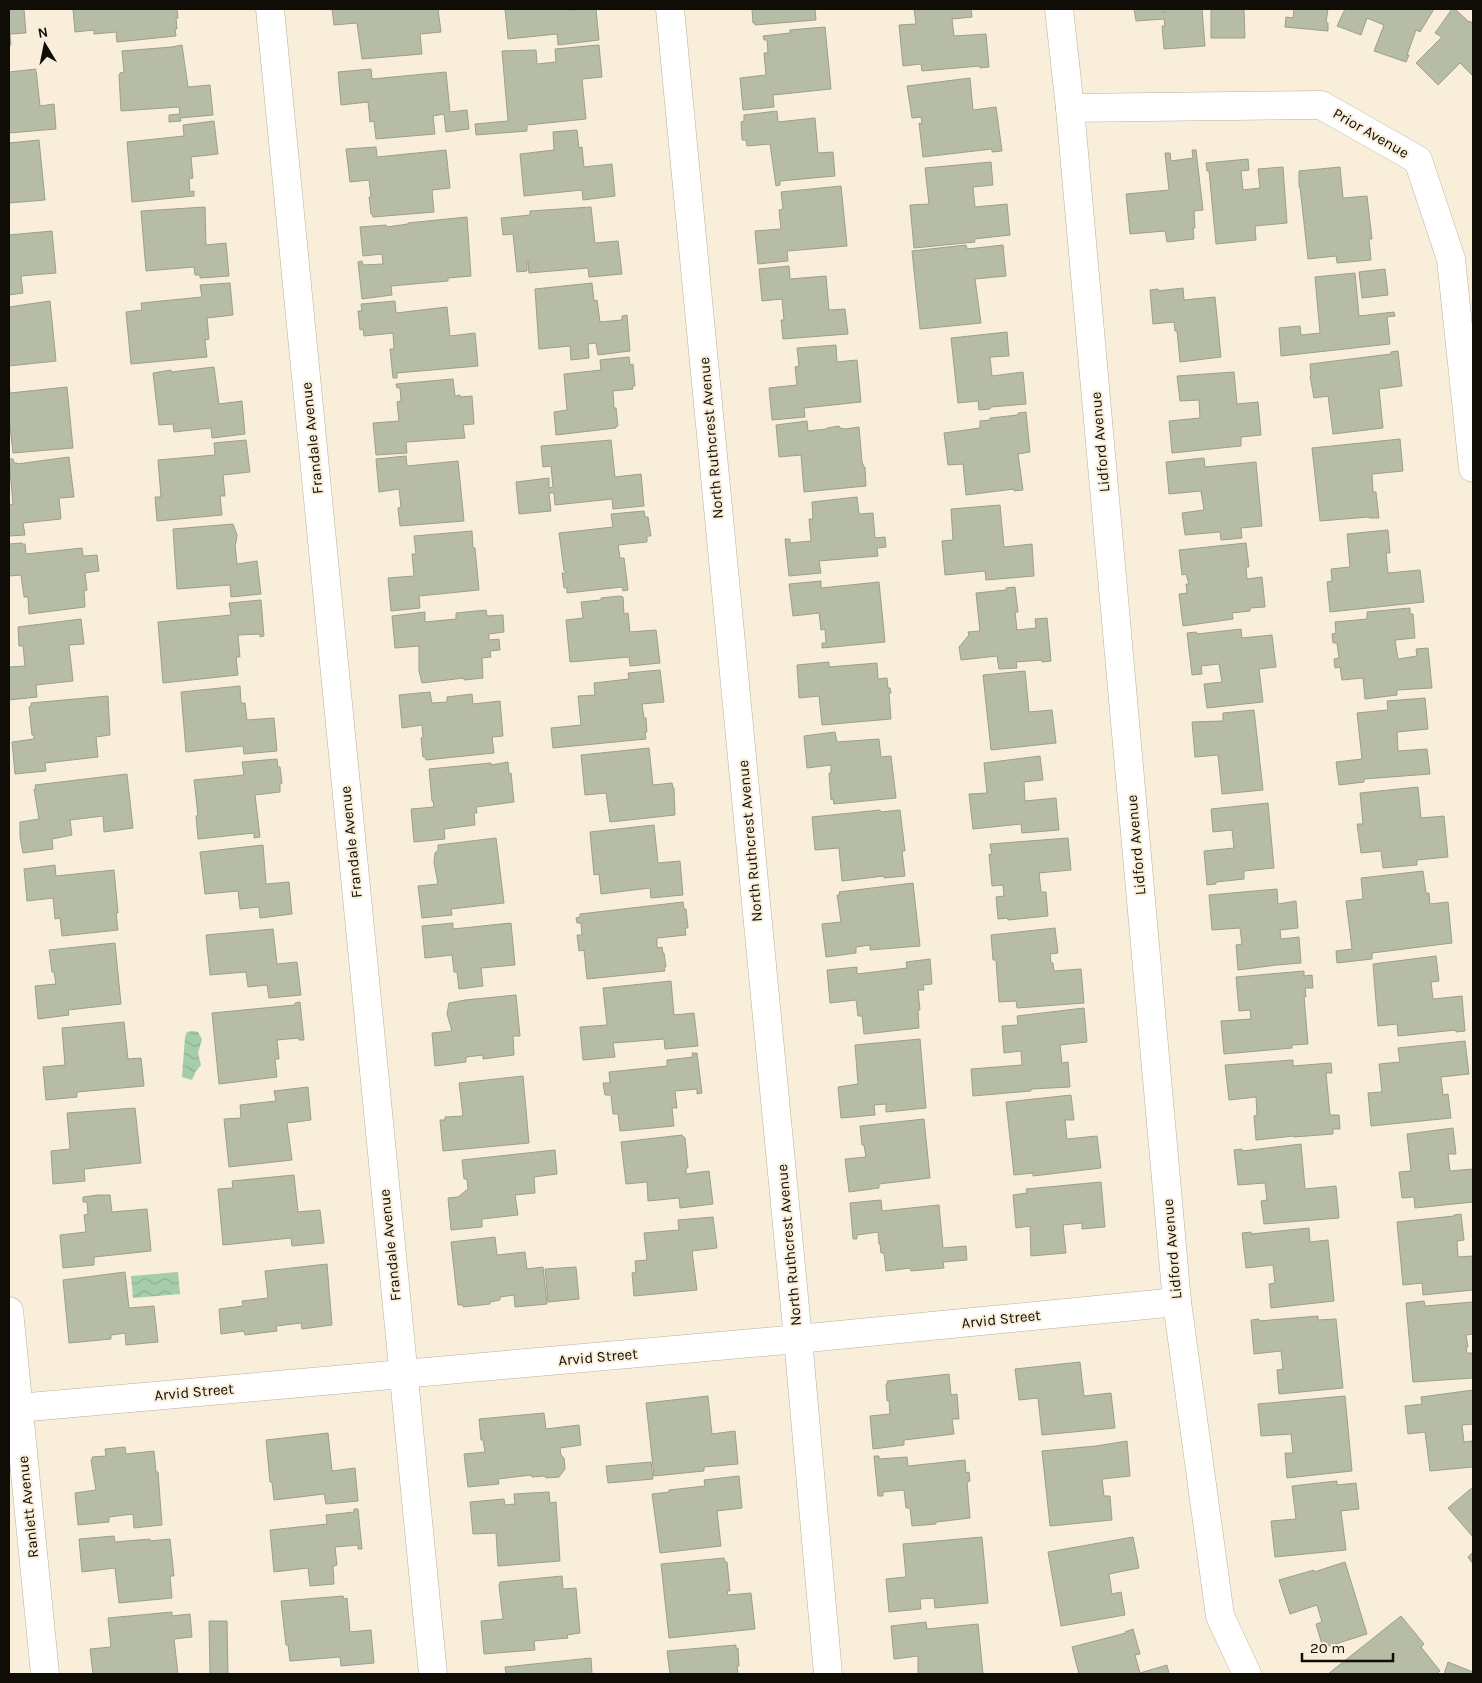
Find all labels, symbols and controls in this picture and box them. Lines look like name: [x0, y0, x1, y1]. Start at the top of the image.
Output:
north arrow: [20, 20, 70, 70]
text: N: [36, 23, 49, 42]
street label: Prior Avenue: [1330, 104, 1412, 162]
street label: North Ruthcrest Avenue: [695, 356, 727, 520]
street label: Frandale Avenue: [297, 381, 327, 495]
street label: Lidford Avenue: [1087, 391, 1113, 493]
street label: North Ruthcrest Avenue: [734, 759, 766, 923]
street label: Frandale Avenue: [336, 785, 366, 899]
street label: Lidford Avenue: [1123, 794, 1149, 896]
street label: North Ruthcrest Avenue: [773, 1163, 805, 1327]
street label: Frandale Avenue: [375, 1188, 405, 1302]
street label: Lidford Avenue: [1159, 1198, 1185, 1300]
street label: Arvid Street: [960, 1306, 1042, 1332]
street label: Arvid Street: [558, 1345, 639, 1369]
street label: Arvid Street: [154, 1380, 235, 1404]
street label: Ranlett Avenue: [14, 1455, 42, 1559]
scale bar: [1302, 1630, 1393, 1662]
text: 20 m: [1310, 1639, 1345, 1657]

